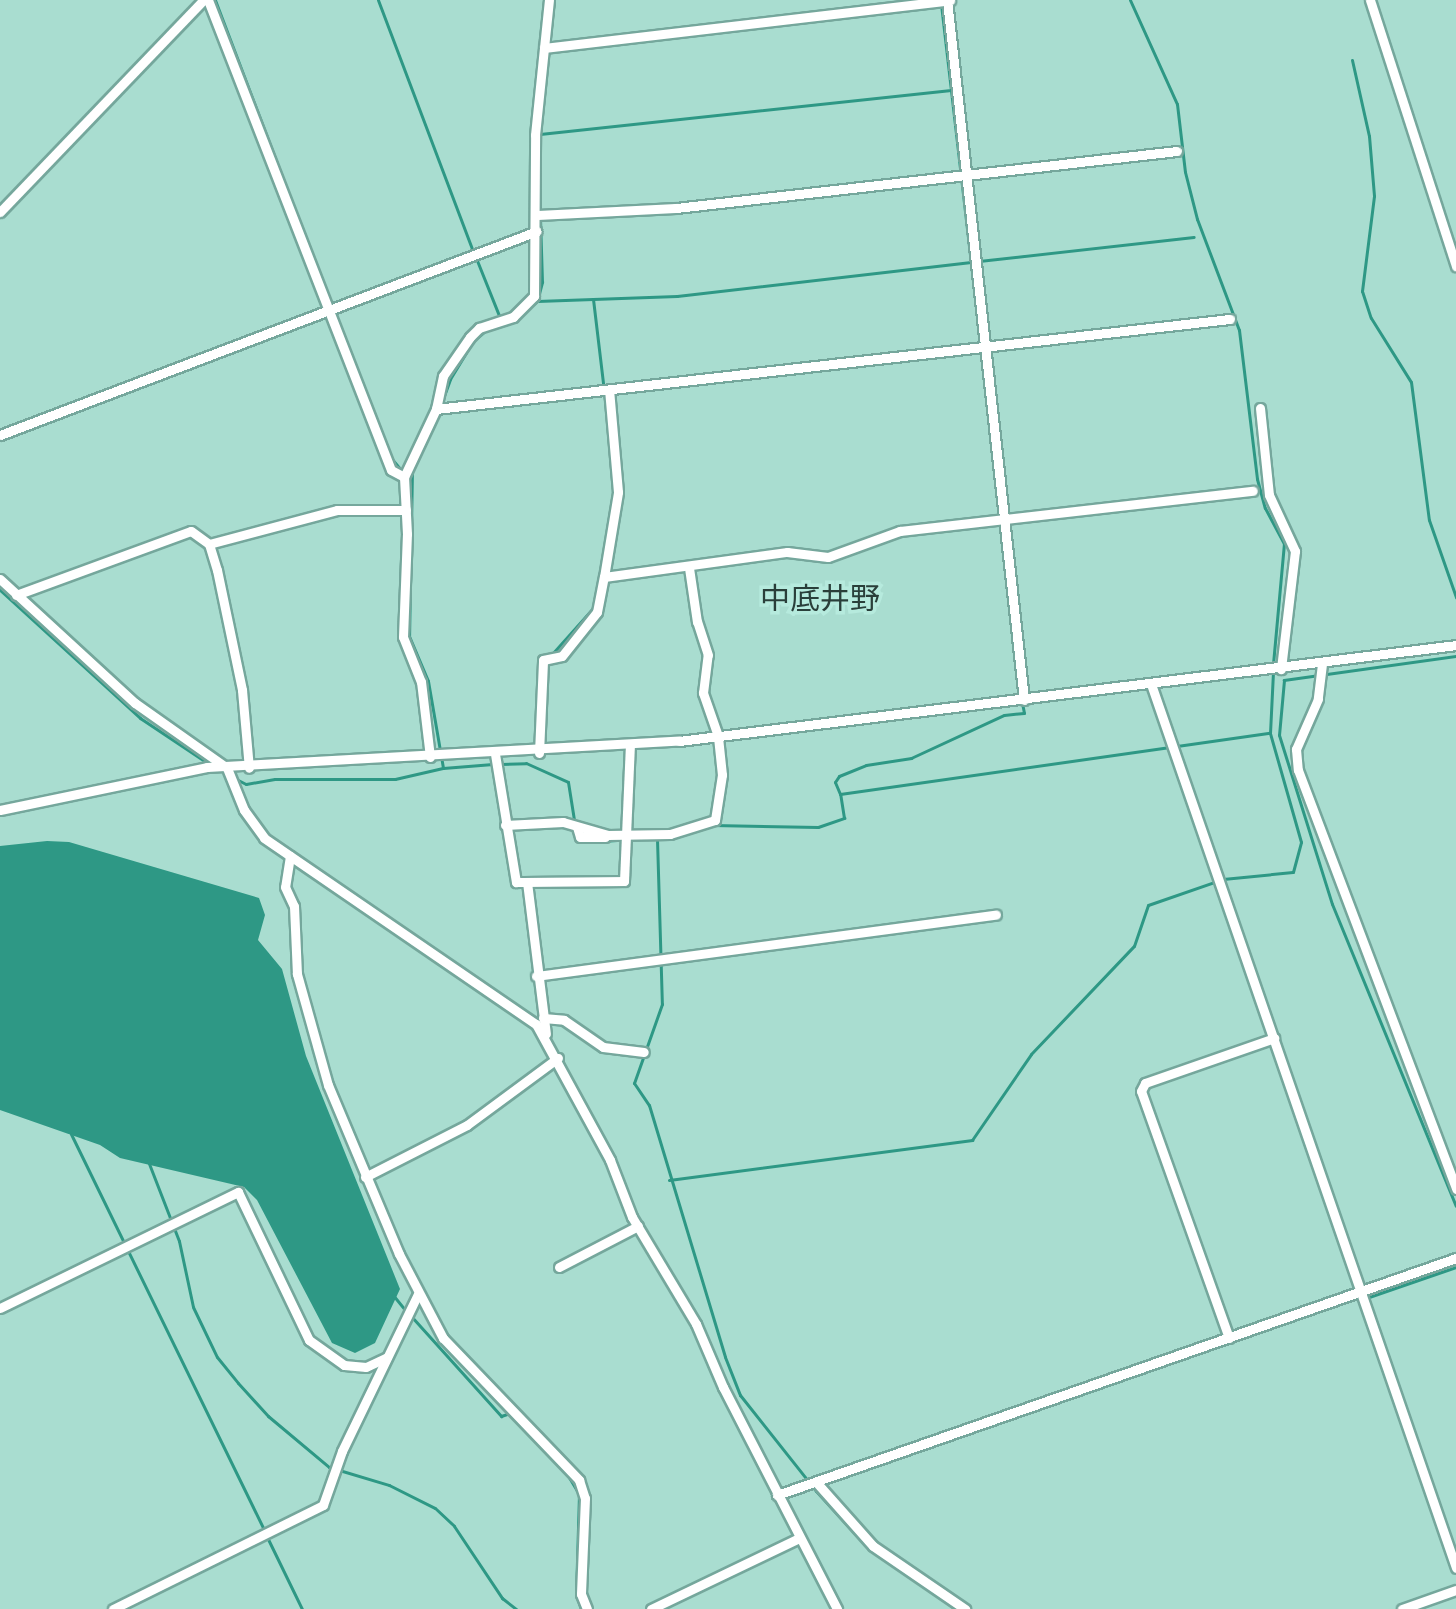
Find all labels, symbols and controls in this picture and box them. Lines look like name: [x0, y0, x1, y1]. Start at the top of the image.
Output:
district label: 中底井野: [760, 580, 880, 616]

